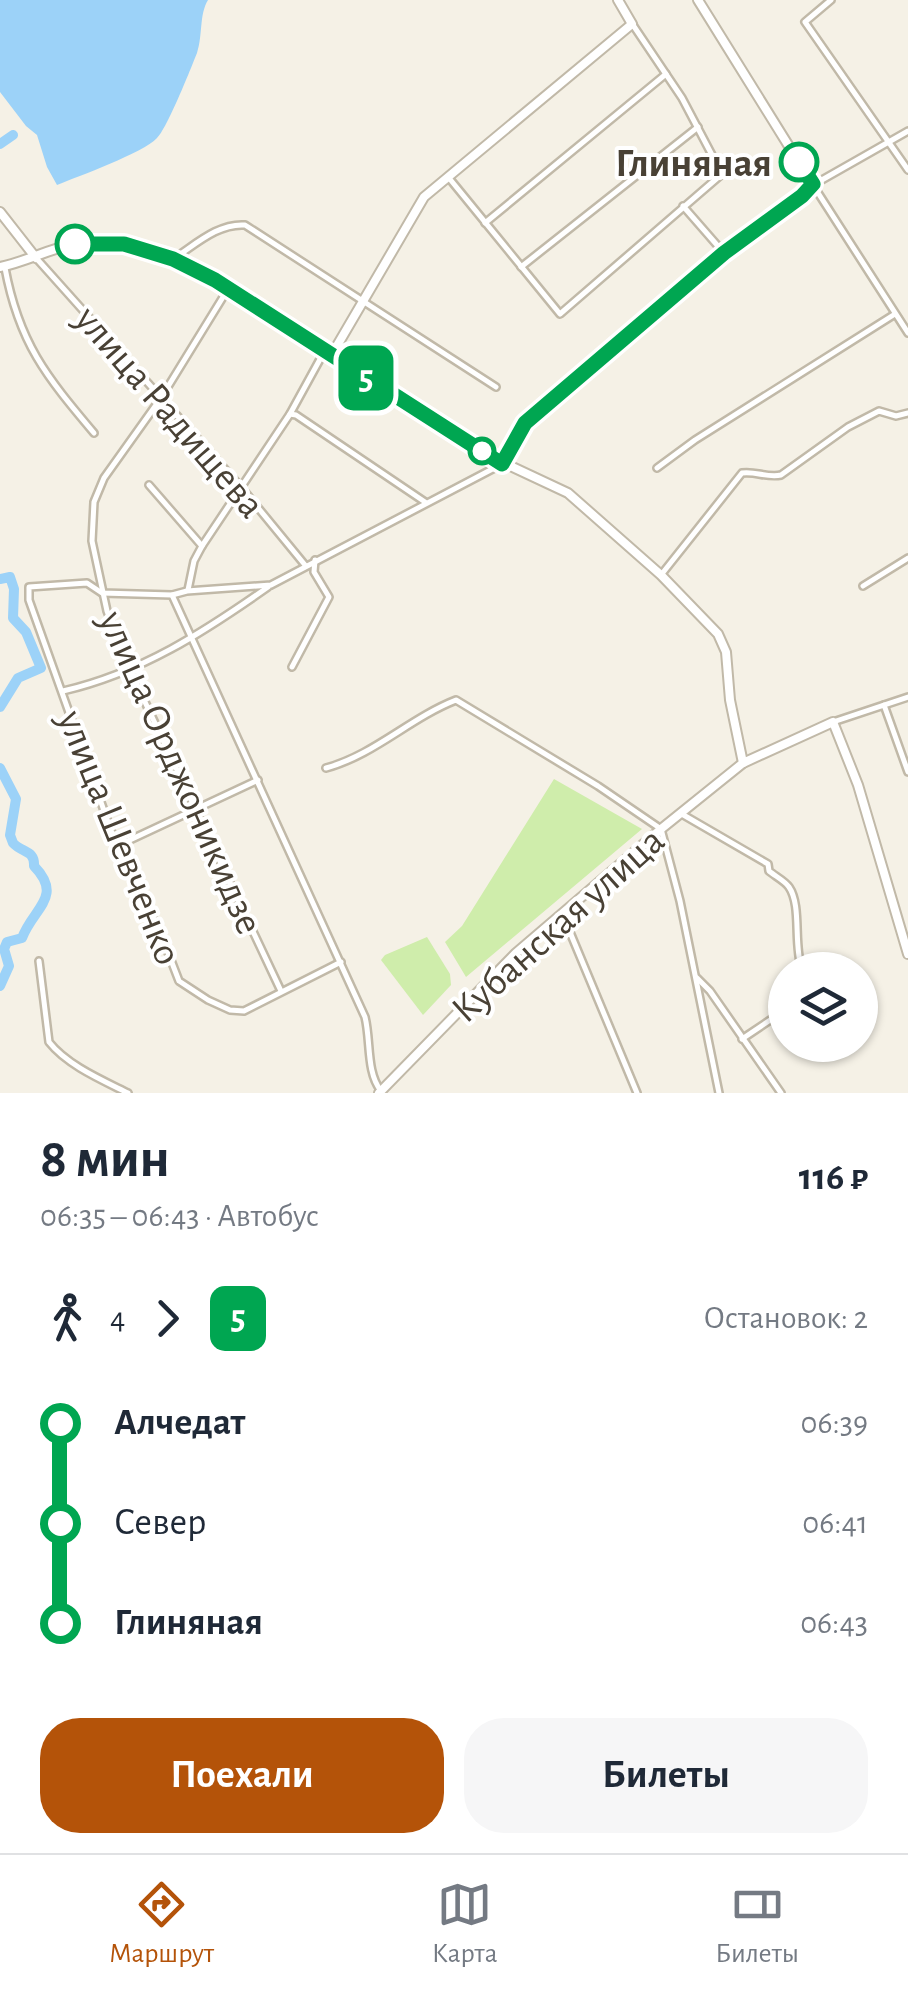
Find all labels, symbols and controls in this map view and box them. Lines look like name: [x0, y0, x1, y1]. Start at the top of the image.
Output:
marker: Глиняная: [780, 143, 818, 181]
place label: Глиняная: [615, 144, 772, 184]
unlabelled marker: [56, 225, 94, 263]
street label: улица Радищева: [67, 298, 272, 526]
line badge: 5: [334, 346, 398, 410]
text: 5: [358, 361, 374, 396]
unlabelled marker: [469, 438, 495, 464]
street label: улица Орджоникидзе: [91, 604, 269, 940]
street label: улица Шевченко: [50, 704, 188, 970]
street label: Кубанская улица: [445, 820, 672, 1031]
map controls: [768, 952, 878, 1062]
button: layers: [768, 952, 878, 1062]
text: 8 мин: [40, 1132, 170, 1187]
text: 116 ₽: [799, 1159, 868, 1197]
text: 06:35 – 06:43 · Автобус: [40, 1200, 319, 1232]
icon: walk: [40, 1291, 95, 1346]
icon: forward: [140, 1291, 195, 1346]
text: 5: [230, 1301, 246, 1336]
text: 4: [110, 1302, 125, 1334]
text: Остановок: 2: [704, 1302, 868, 1334]
text: Алчедат: [114, 1404, 245, 1442]
text: 06:39: [801, 1407, 868, 1439]
text: Север: [114, 1504, 206, 1542]
text: 06:41: [802, 1507, 868, 1539]
text: Глиняная: [114, 1604, 263, 1642]
text: 06:43: [800, 1607, 868, 1639]
button: Поехали: [40, 1718, 444, 1833]
button: Билеты: [464, 1718, 868, 1833]
tab: Маршрут: [109, 1877, 214, 1971]
tab: Карта: [432, 1877, 497, 1971]
tab: Билеты: [715, 1877, 799, 1971]

